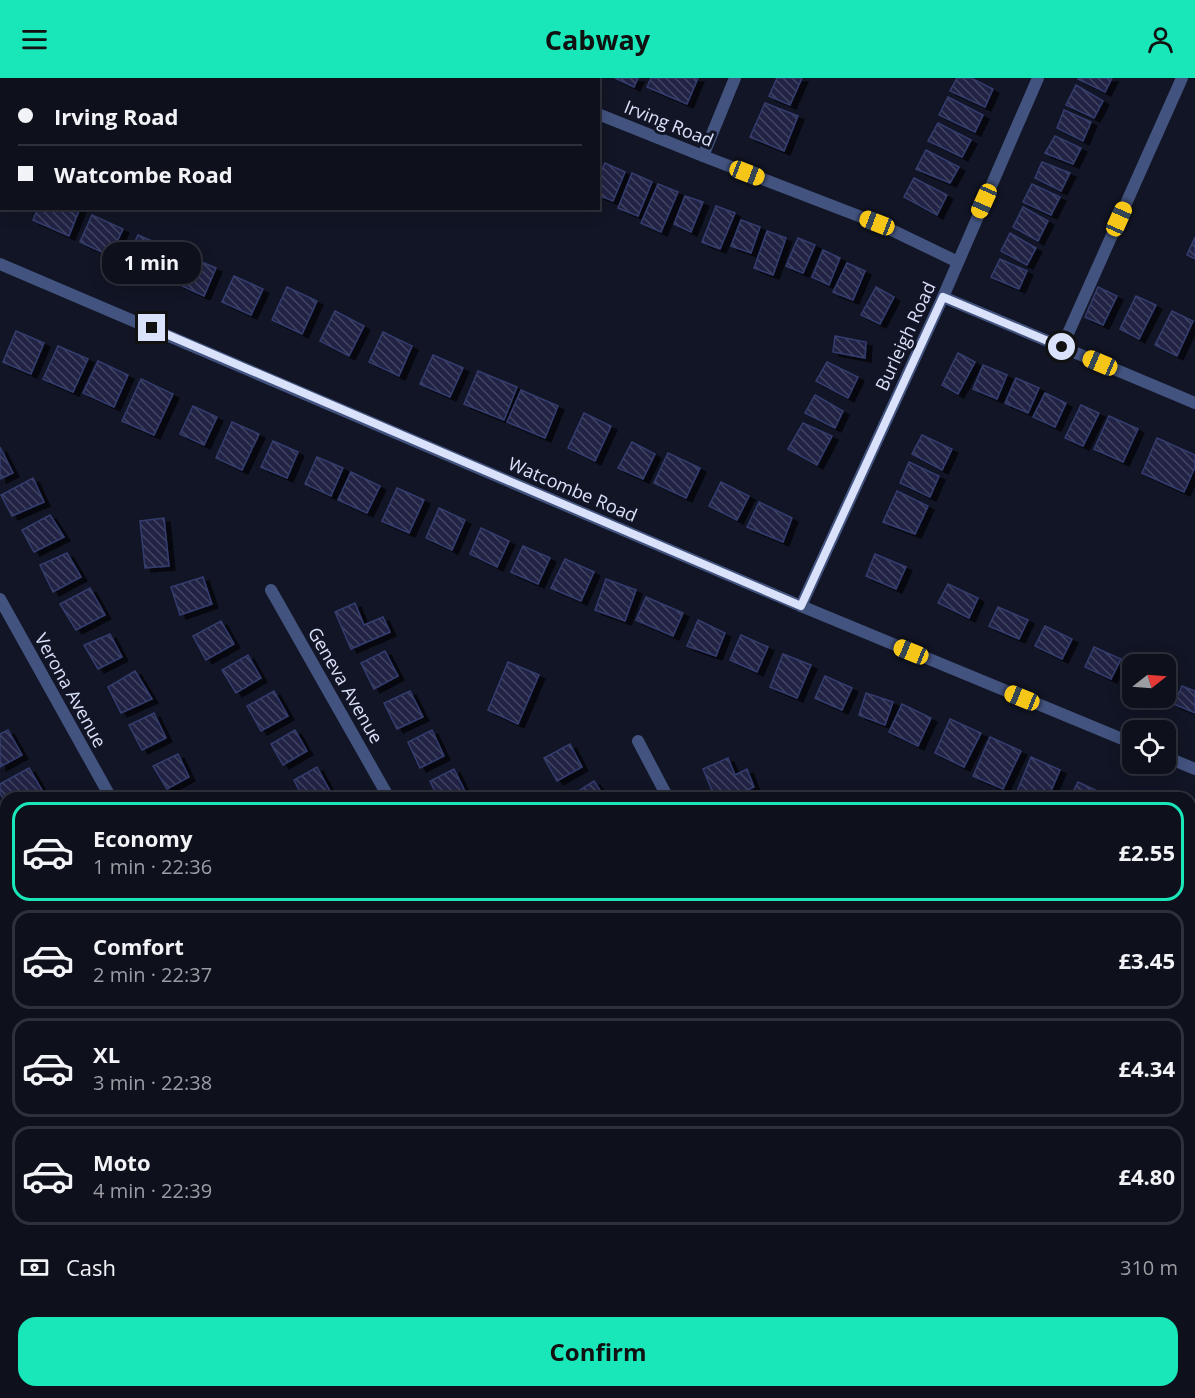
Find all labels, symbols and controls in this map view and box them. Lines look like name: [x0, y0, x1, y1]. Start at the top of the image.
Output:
text: Cabway: [545, 21, 650, 58]
icon: menu: [18, 23, 51, 56]
icon: person: [1144, 23, 1177, 56]
street label: Irving Road: [621, 94, 717, 152]
text: Irving Road: [54, 101, 178, 131]
car: [727, 158, 767, 188]
text: Watcombe Road: [54, 159, 233, 189]
car: [968, 181, 1000, 221]
car: [1103, 199, 1135, 239]
car: [857, 208, 897, 238]
callout: 1 min: [102, 241, 201, 283]
text: 1 min: [124, 249, 179, 276]
street label: Burleigh Road: [869, 278, 941, 394]
route end: [138, 314, 165, 341]
route start: [1048, 333, 1075, 360]
car: [1080, 348, 1120, 378]
street label: Watcombe Road: [505, 451, 641, 527]
street label: Geneva Avenue: [303, 622, 389, 748]
street label: Verona Avenue: [30, 628, 112, 752]
car: [891, 637, 931, 667]
north arrow: [1122, 654, 1176, 708]
map controls: [1122, 654, 1176, 774]
car: [1002, 683, 1042, 713]
button: locate: [1122, 720, 1176, 774]
text: Economy: [93, 823, 192, 853]
icon: car: [21, 825, 75, 879]
text: £2.55: [1118, 837, 1175, 867]
text: 1 min · 22:36: [93, 853, 212, 880]
text: Comfort: [93, 931, 184, 961]
icon: car: [21, 933, 75, 987]
text: £3.45: [1118, 945, 1175, 975]
text: 2 min · 22:37: [93, 961, 212, 988]
text: XL: [93, 1039, 120, 1069]
icon: car: [21, 1041, 75, 1095]
text: £4.34: [1118, 1053, 1175, 1083]
text: 3 min · 22:38: [93, 1069, 212, 1096]
text: Moto: [93, 1147, 151, 1177]
icon: car: [21, 1149, 75, 1203]
text: £4.80: [1118, 1161, 1175, 1191]
text: 4 min · 22:39: [93, 1177, 212, 1204]
icon: cash: [18, 1251, 51, 1284]
text: Cash: [66, 1252, 116, 1282]
text: 310 m: [1120, 1254, 1178, 1281]
button: Confirm: [18, 1317, 1178, 1386]

